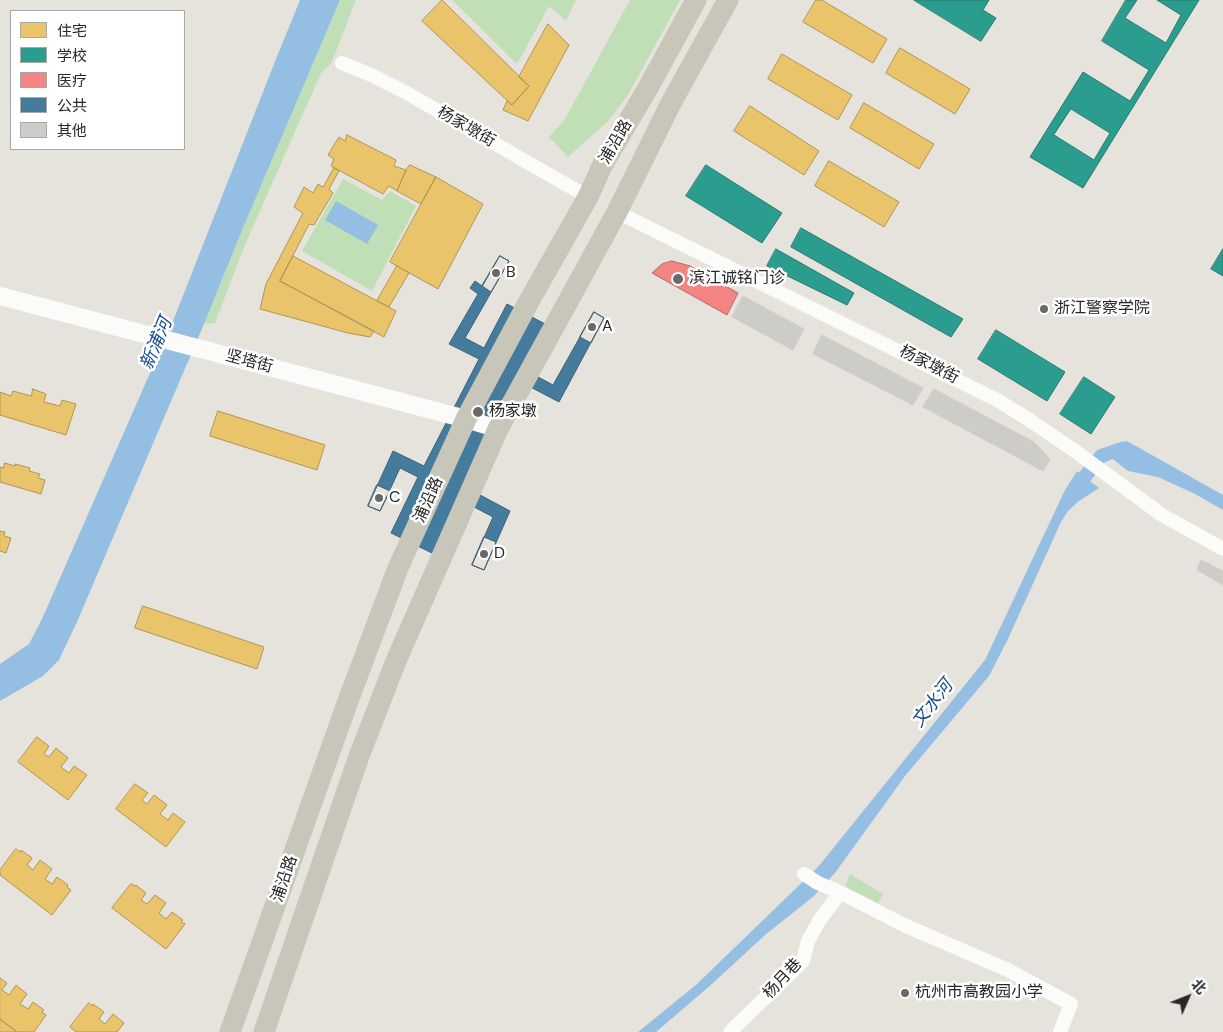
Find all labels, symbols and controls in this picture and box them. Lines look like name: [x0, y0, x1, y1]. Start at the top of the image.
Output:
legend: [10, 10, 185, 150]
text: 住宅: [57, 21, 87, 41]
text: 学校: [57, 46, 87, 66]
text: 医疗: [57, 71, 87, 91]
text: 公共: [57, 96, 87, 116]
street label: 杨家墩街: [433, 103, 499, 151]
street label: 浦沿路: [596, 116, 636, 168]
text: 其他: [57, 121, 87, 141]
place label: B: [506, 263, 516, 283]
marker: B: [490, 267, 502, 279]
place label: 滨江诚铭门诊: [689, 269, 785, 289]
marker: 滨江诚铭门诊: [671, 272, 685, 286]
place label: 浙江警察学院: [1054, 299, 1150, 319]
marker: 浙江警察学院: [1038, 303, 1050, 315]
water label: 新浦河: [137, 315, 177, 373]
place label: A: [602, 317, 613, 337]
marker: A: [586, 321, 598, 333]
street label: 杨家墩街: [896, 342, 962, 388]
street label: 坚塔街: [223, 347, 275, 377]
place label: 杨家墩: [489, 402, 537, 422]
marker: 杨家墩: [471, 405, 485, 419]
street label: 浦沿路: [410, 474, 448, 526]
place label: C: [389, 488, 400, 508]
marker: C: [373, 492, 385, 504]
place label: D: [494, 544, 505, 564]
marker: D: [478, 548, 490, 560]
water label: 文水河: [908, 676, 958, 732]
street label: 浦沿路: [268, 853, 302, 905]
street label: 杨月巷: [760, 955, 806, 1003]
north arrow: [1163, 972, 1213, 1022]
text: 北: [1187, 975, 1210, 998]
place label: 杭州市高教园小学: [915, 983, 1043, 1003]
marker: 杭州市高教园小学: [899, 987, 911, 999]

